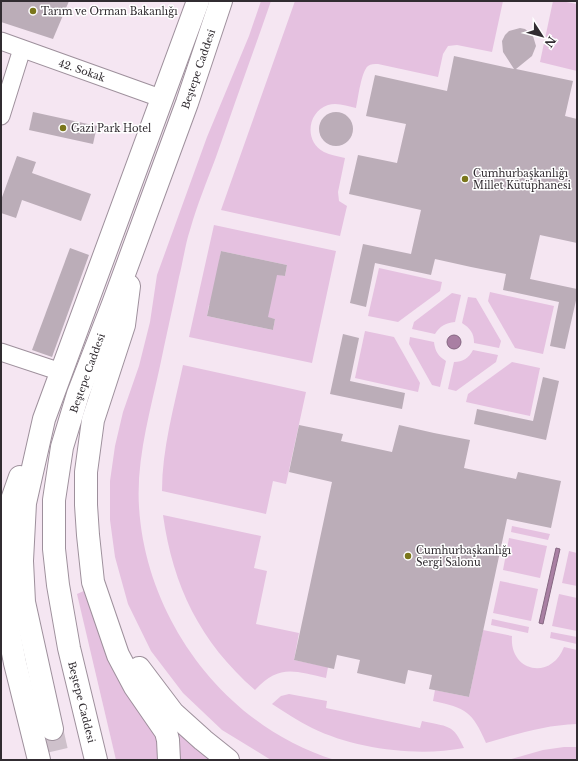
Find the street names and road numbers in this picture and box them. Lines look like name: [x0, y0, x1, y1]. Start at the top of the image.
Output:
street label: Beştepe Caddesi: [179, 27, 218, 111]
street label: 42. Sokak: [57, 56, 108, 85]
street label: Beştepe Caddesi: [67, 331, 108, 415]
street label: Beştepe Caddesi: [65, 660, 98, 745]

